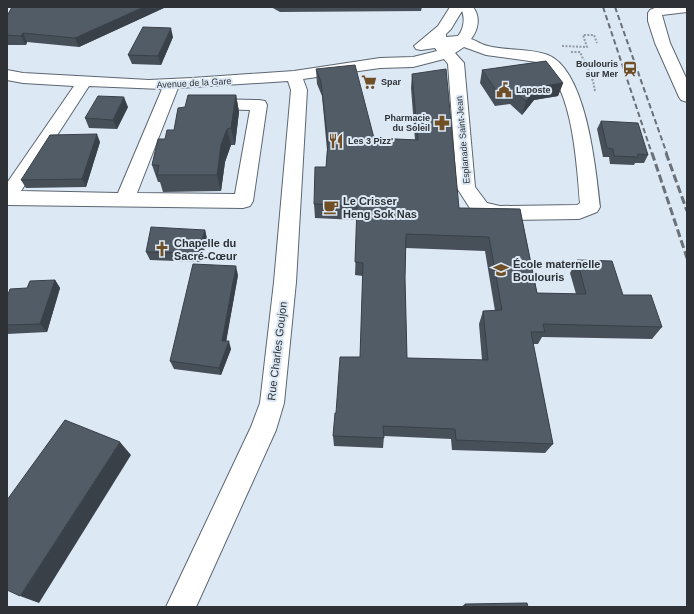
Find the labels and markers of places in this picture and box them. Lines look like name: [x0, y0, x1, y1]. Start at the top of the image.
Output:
place label: Boulouris sur Mer: [576, 59, 618, 79]
station icon: Boulouris sur Mer: [621, 60, 639, 78]
supermarket icon: Spar: [360, 73, 378, 91]
place label: Spar: [381, 77, 402, 87]
public building icon: Laposte: [495, 81, 513, 99]
place label: Laposte: [516, 85, 551, 95]
place label: Pharmacie du Soleil: [384, 113, 430, 133]
pharmacy icon: Pharmacie du Soleil: [433, 114, 451, 132]
restaurant icon: Les 3 Pizz': [327, 132, 345, 150]
place label: Les 3 Pizz': [348, 136, 393, 146]
place label: Le Crisser Heng Sok Nas: [343, 195, 417, 220]
cafe icon: Le Crisser Heng Sok Nas: [322, 198, 340, 216]
place label: Chapelle du Sacré-Cœur: [174, 237, 238, 262]
church icon: Chapelle du Sacré-Cœur: [153, 240, 171, 258]
place label: École maternelle Boulouris: [513, 258, 600, 283]
school or university icon: École maternelle Boulouris: [492, 261, 510, 279]

